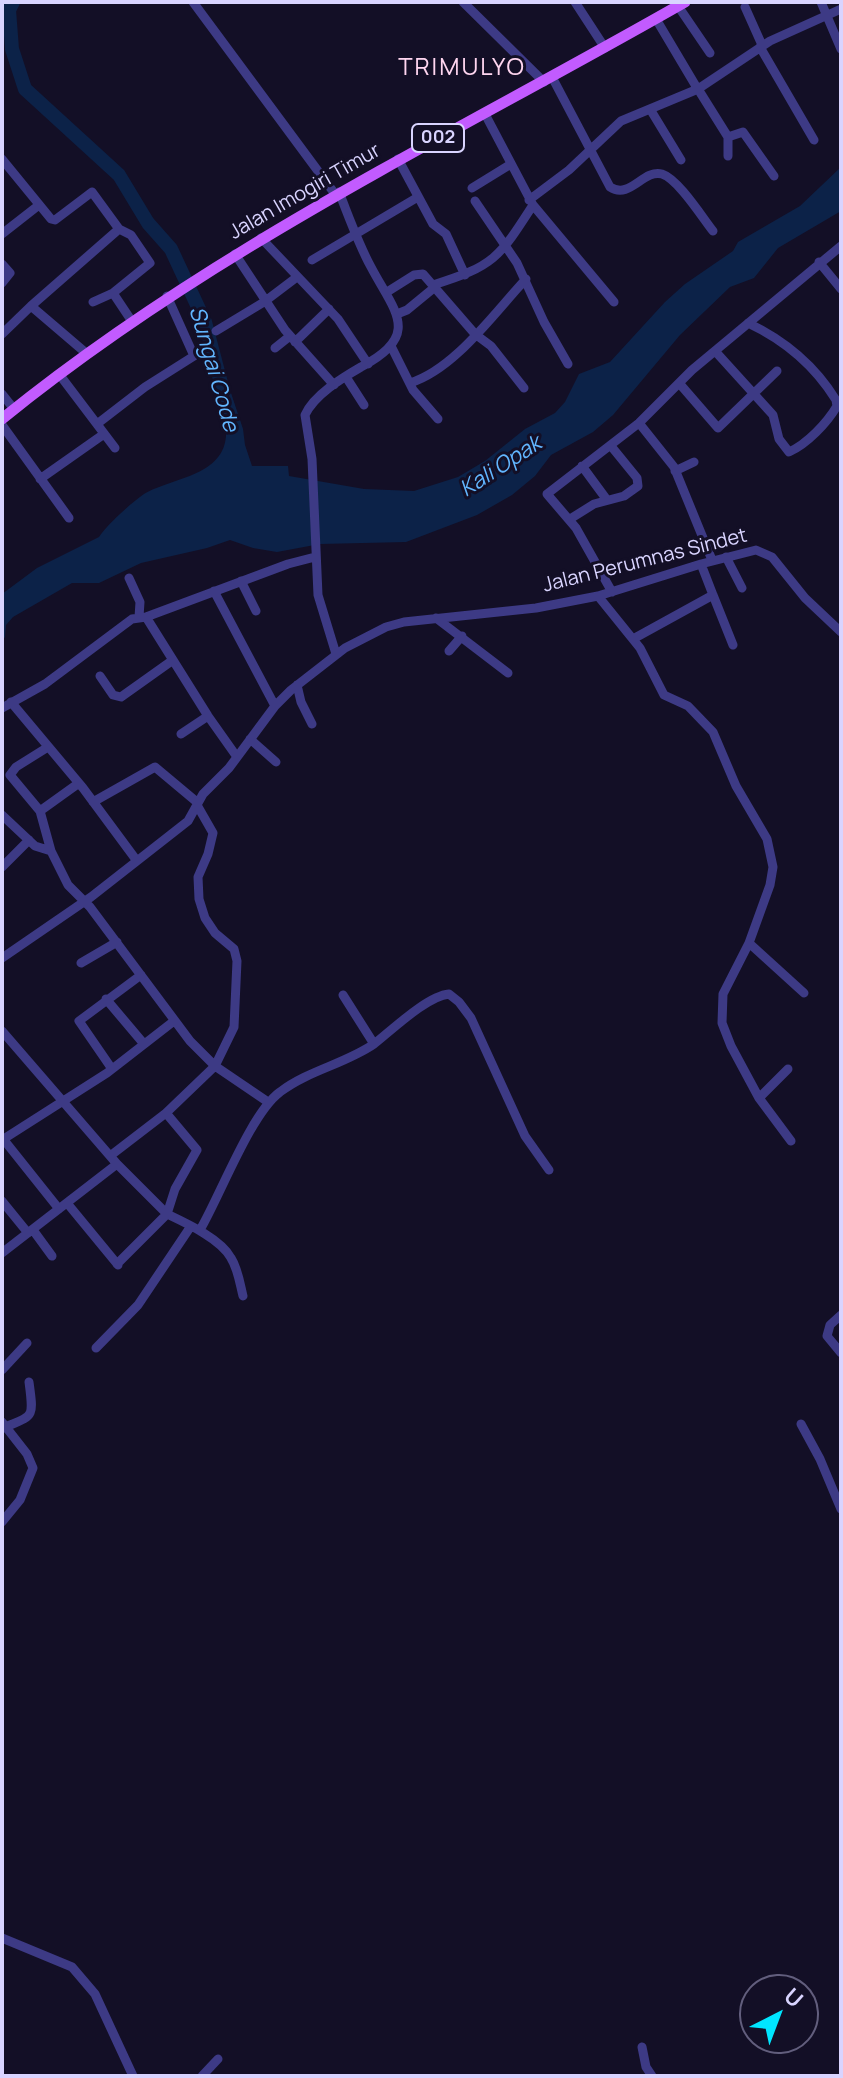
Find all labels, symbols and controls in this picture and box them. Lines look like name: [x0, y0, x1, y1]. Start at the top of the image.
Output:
district label: TRIMULYO: [398, 54, 526, 82]
road number: 002: [412, 124, 464, 152]
street label: Jalan Imogiri Timur: [225, 139, 385, 245]
water label: Sungai Code: [183, 303, 243, 435]
water label: Kali Opak: [455, 431, 547, 503]
street label: Jalan Perumnas Sindet: [540, 524, 750, 598]
north arrow: [739, 1974, 819, 2054]
text: U: [778, 1981, 810, 2014]

